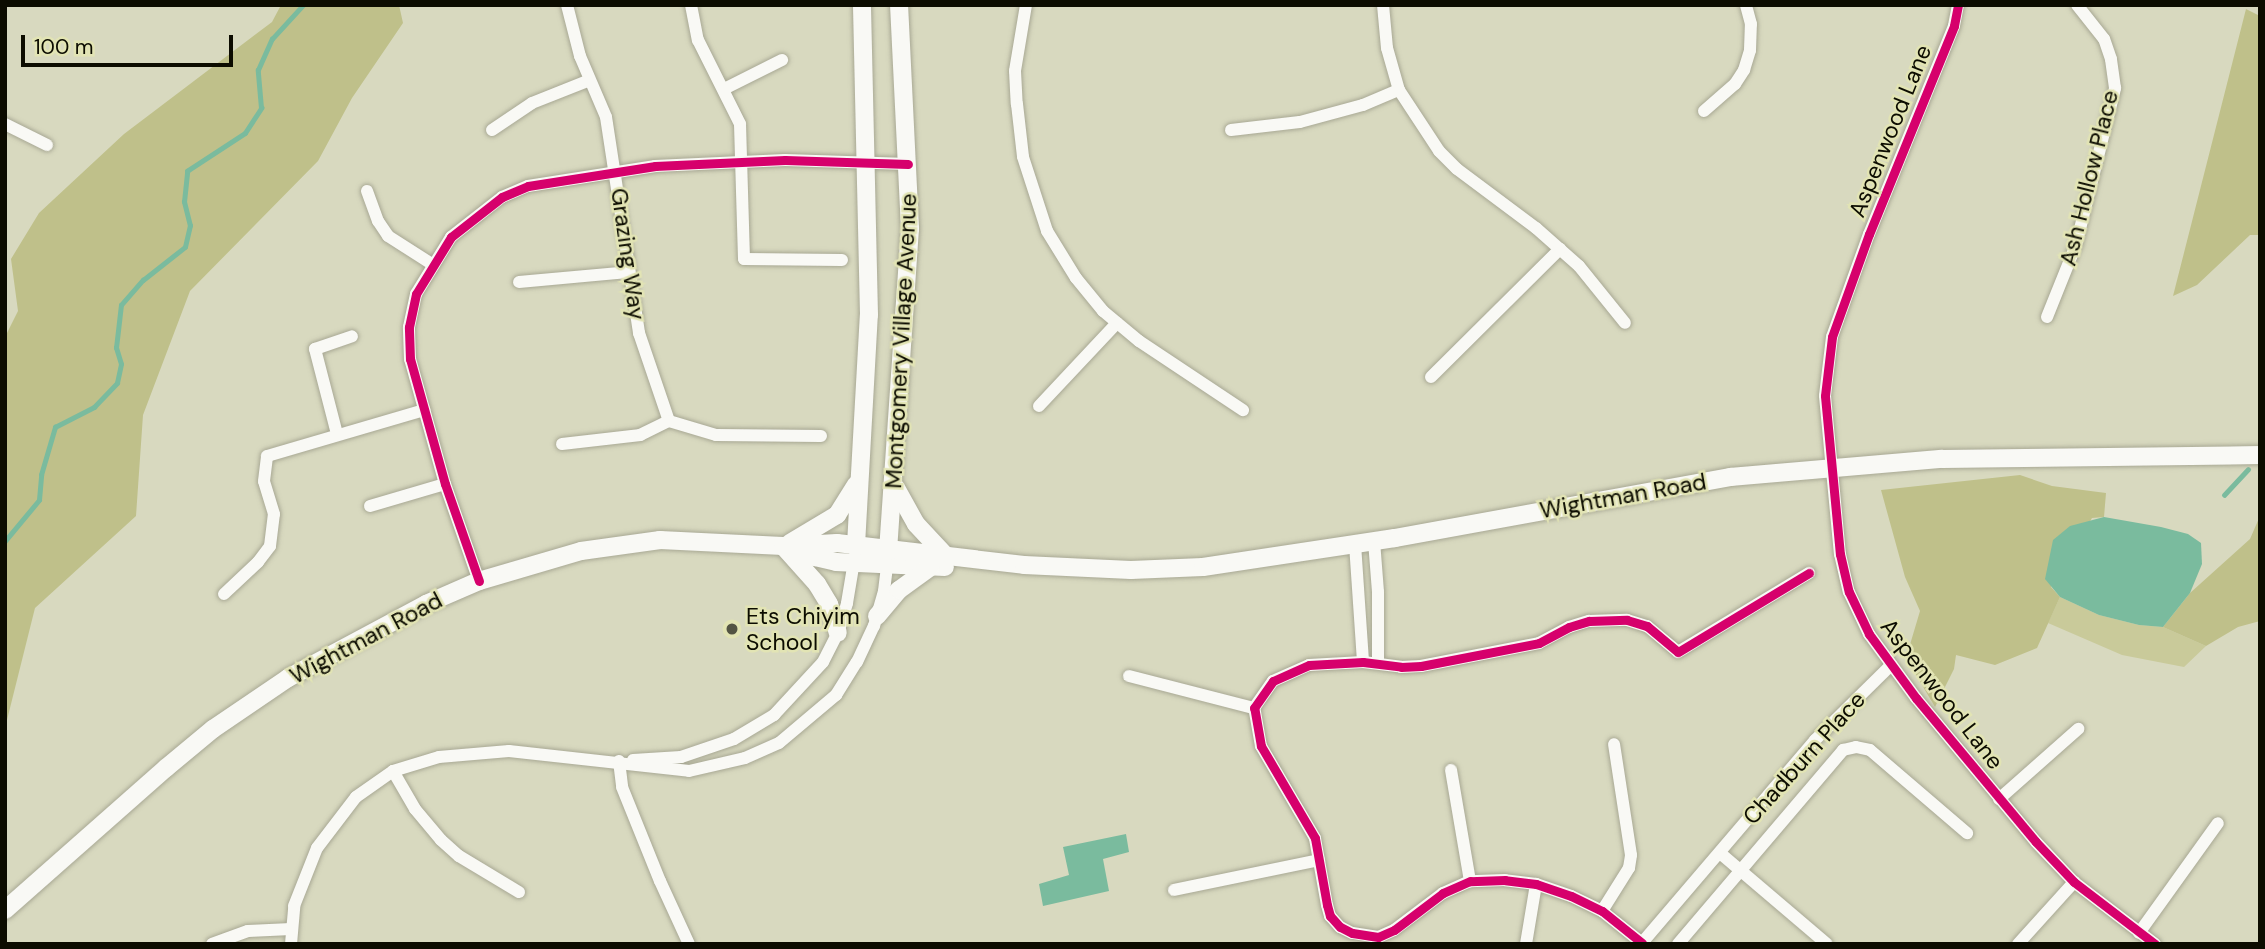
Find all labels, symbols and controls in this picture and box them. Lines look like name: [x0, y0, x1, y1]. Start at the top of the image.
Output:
scale bar: [24, 21, 236, 65]
text: 100 m: [34, 33, 94, 61]
street label: Aspenwood Lane: [1843, 41, 1937, 221]
street label: Ash Hollow Place: [2054, 87, 2124, 269]
street label: Grazing Way: [605, 186, 651, 322]
street label: Montgomery Village Avenue: [879, 193, 923, 489]
street label: Wightman Road: [1538, 468, 1708, 524]
street label: Wightman Road: [285, 586, 447, 690]
place label: Ets Chiyim School: [746, 602, 860, 656]
street label: Aspenwood Lane: [1875, 613, 2009, 775]
marker: Ets Chiyim School: [724, 621, 740, 637]
street label: Chadburn Place: [1737, 686, 1871, 830]

